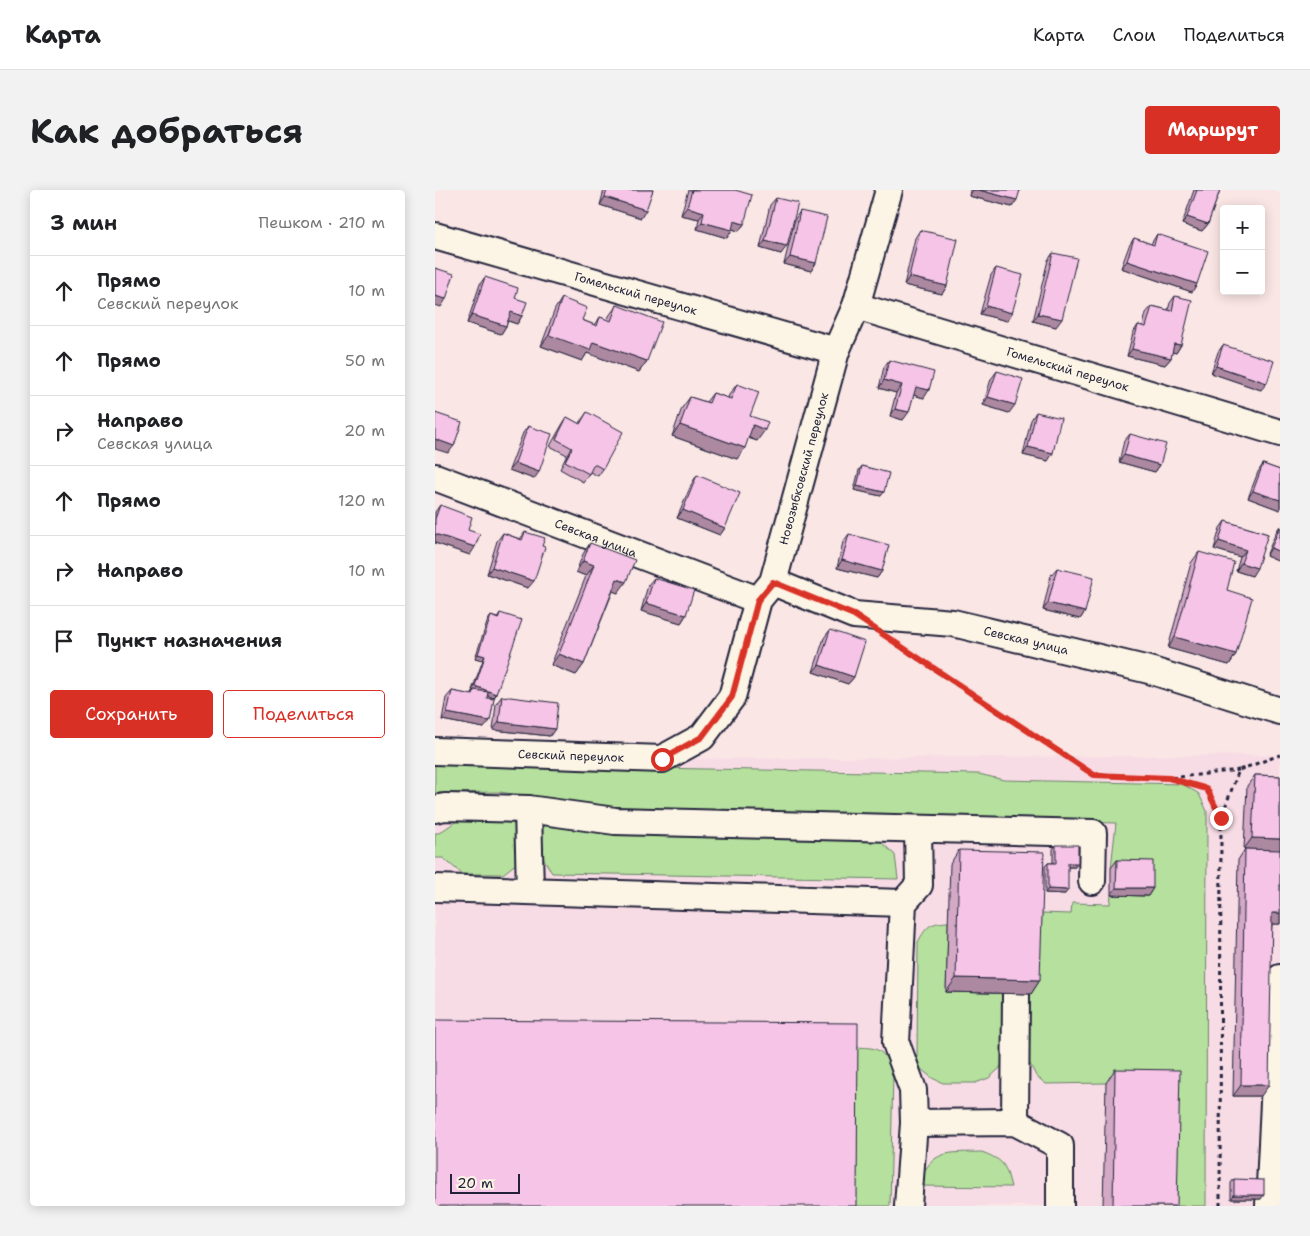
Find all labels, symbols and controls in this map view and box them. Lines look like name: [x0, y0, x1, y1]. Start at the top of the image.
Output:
text: Карта: [25, 19, 101, 51]
text: Карта: [1033, 23, 1084, 47]
text: Слои: [1112, 23, 1156, 47]
text: Поделиться: [1184, 23, 1285, 47]
button: Маршрут: [1145, 106, 1280, 154]
text: Как добраться: [30, 107, 303, 154]
map controls: [1220, 205, 1265, 295]
button: +: [1220, 205, 1265, 250]
text: 3 мин: [50, 209, 117, 237]
text: Пешком · 210 m: [259, 212, 385, 233]
button: −: [1220, 250, 1265, 295]
text: Прямо: [97, 268, 161, 293]
street label: Гомельский переулок: [573, 268, 700, 319]
icon: ahead: [50, 277, 78, 305]
text: 10 m: [348, 280, 385, 301]
text: Севский переулок: [97, 293, 238, 314]
street label: Гомельский переулок: [1005, 344, 1131, 395]
icon: ahead: [50, 347, 78, 375]
text: Прямо: [97, 348, 161, 373]
text: 50 m: [345, 350, 385, 371]
street label: Новозыбковский переулок: [775, 390, 832, 547]
text: Направо: [97, 408, 183, 433]
icon: right: [50, 417, 78, 445]
text: 20 m: [344, 420, 385, 441]
text: Севская улица: [97, 433, 212, 454]
icon: ahead: [50, 487, 78, 515]
text: Прямо: [97, 488, 161, 513]
text: 120 m: [338, 490, 385, 511]
street label: Севская улица: [552, 515, 640, 561]
icon: right: [50, 557, 78, 585]
text: Направо: [97, 558, 183, 583]
text: 10 m: [348, 560, 385, 581]
street label: Севская улица: [982, 623, 1071, 659]
icon: arrive: [50, 627, 78, 655]
text: Пункт назначения: [97, 628, 282, 653]
button: Сохранить: [50, 690, 213, 738]
button: Поделиться: [223, 690, 385, 738]
street label: Севский переулок: [518, 746, 625, 766]
route start: [651, 748, 674, 771]
route end: [1210, 807, 1233, 830]
scale bar: [450, 1171, 520, 1194]
text: 20 m: [457, 1174, 493, 1192]

